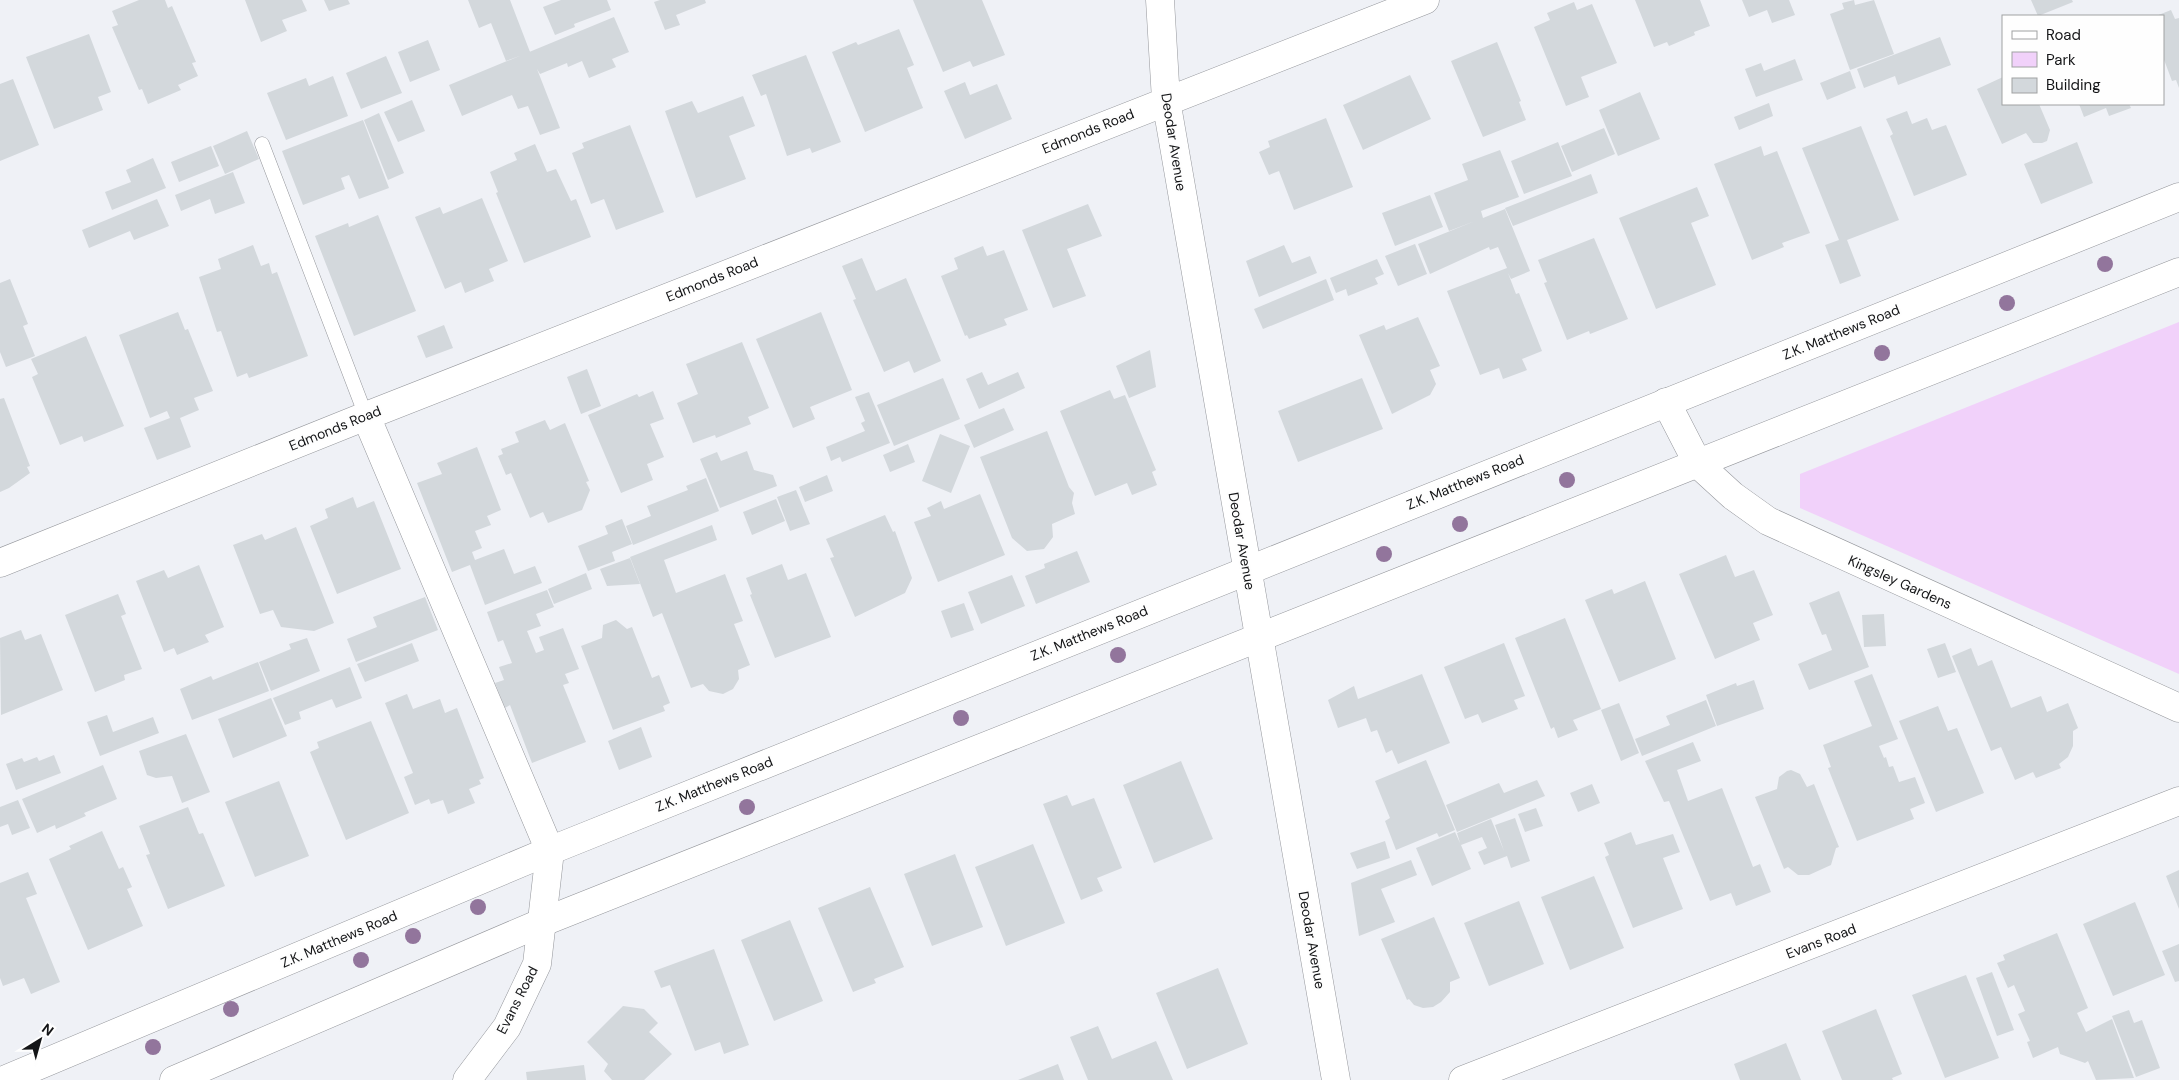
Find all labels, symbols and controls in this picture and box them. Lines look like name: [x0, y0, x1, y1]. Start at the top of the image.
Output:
legend: [2002, 15, 2164, 105]
text: Road: [2046, 25, 2081, 45]
text: Park: [2046, 50, 2076, 70]
text: Building: [2046, 75, 2101, 95]
street label: Deodar Avenue: [1157, 92, 1191, 192]
street label: Edmonds Road: [1039, 104, 1137, 158]
street label: Edmonds Road: [663, 252, 761, 306]
street label: Z.K. Matthews Road: [1780, 300, 1902, 364]
street label: Edmonds Road: [286, 401, 384, 455]
street label: Z.K. Matthews Road: [1404, 450, 1526, 514]
street label: Deodar Avenue: [1225, 491, 1259, 591]
street label: Kingsley Gardens: [1845, 551, 1955, 613]
street label: Z.K. Matthews Road: [1028, 601, 1150, 665]
street label: Z.K. Matthews Road: [653, 752, 775, 816]
street label: Deodar Avenue: [1295, 890, 1329, 990]
street label: Z.K. Matthews Road: [278, 906, 400, 972]
street label: Evans Road: [1783, 919, 1859, 963]
street label: Evans Road: [492, 963, 542, 1037]
north arrow: [15, 1015, 65, 1065]
text: N: [38, 1019, 57, 1040]

